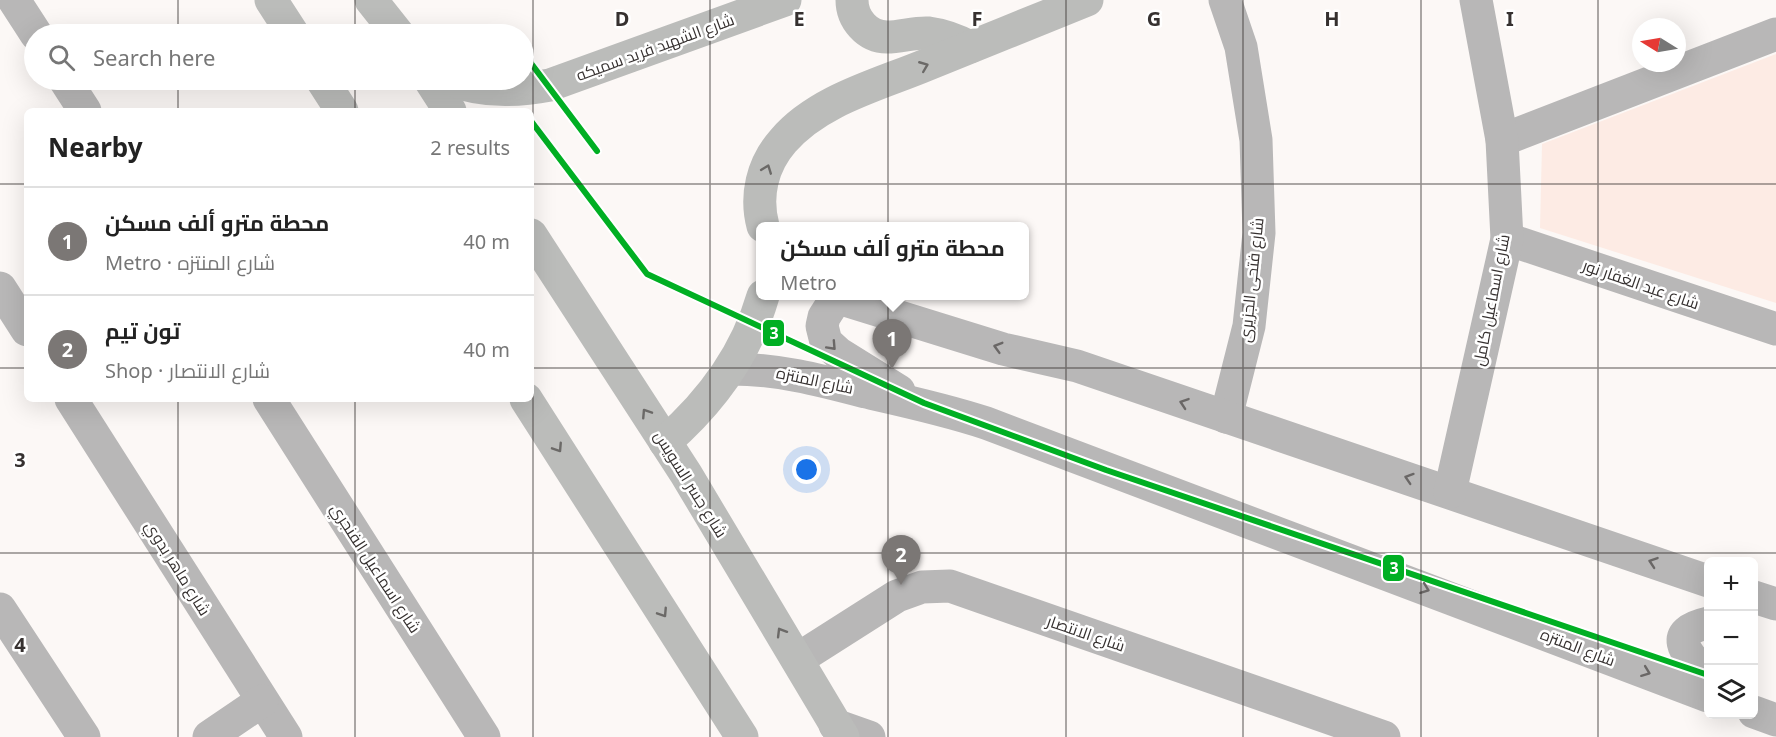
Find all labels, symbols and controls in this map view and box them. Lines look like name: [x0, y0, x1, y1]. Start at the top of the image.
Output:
text: D: [615, 5, 629, 32]
text: E: [793, 5, 805, 32]
text: F: [972, 5, 982, 32]
text: G: [1147, 5, 1161, 32]
text: H: [1324, 5, 1340, 32]
text: I: [1506, 5, 1514, 32]
street label: شارع الشهيد فريد سميكه: [573, 8, 738, 87]
north arrow: [1632, 18, 1686, 72]
search box: [24, 24, 534, 90]
icon: search: [45, 41, 78, 74]
text: Search here: [93, 42, 215, 72]
one-way arrow: [918, 61, 929, 73]
text: Nearby: [48, 129, 143, 165]
text: 2 results: [430, 134, 510, 161]
one-way arrow: [759, 165, 772, 175]
text: محطة مترو ألف مسكن: [105, 207, 329, 237]
street label: شارع فتحى الجزيرى: [1234, 217, 1269, 344]
popup: [756, 222, 1029, 300]
text: 1: [62, 228, 73, 255]
text: 40 m: [463, 228, 510, 255]
text: محطة مترو ألف مسكن: [780, 232, 1005, 262]
street label: شارع اسماعيل كامل: [1467, 232, 1516, 368]
text: Metro · شارع المنتزه: [105, 249, 275, 276]
street label: شارع عبد الغفار نور: [1578, 253, 1702, 315]
text: Metro: [780, 269, 837, 296]
text: تون تيم: [105, 315, 180, 345]
line badge: 3: [762, 319, 785, 347]
pin: 1: [872, 320, 912, 369]
text: 3: [769, 322, 779, 344]
text: 2: [62, 336, 73, 363]
text: 40 m: [463, 336, 510, 363]
one-way arrow: [825, 340, 836, 350]
one-way arrow: [993, 342, 1004, 354]
text: Shop · شارع الانتصار: [105, 357, 270, 384]
street label: شارع المنتزه: [774, 361, 856, 400]
one-way arrow: [1180, 398, 1190, 410]
one-way arrow: [642, 408, 653, 419]
street label: شارع جسر السويس: [648, 426, 733, 542]
one-way arrow: [550, 442, 562, 452]
text: 3: [14, 446, 26, 473]
your location: [792, 455, 821, 484]
one-way arrow: [1404, 473, 1415, 485]
street label: شارع اسماعيل الفنجري: [323, 499, 426, 639]
street label: شارع ماهر بدوي: [138, 516, 216, 621]
pin: 2: [882, 536, 920, 585]
line badge: 3: [1382, 554, 1405, 582]
text: 3: [1389, 557, 1399, 579]
one-way arrow: [1648, 557, 1659, 569]
map controls: [1704, 557, 1758, 719]
button: +: [1704, 557, 1758, 611]
one-way arrow: [1419, 581, 1429, 594]
one-way arrow: [655, 606, 666, 617]
street label: شارع الانتصار: [1043, 609, 1128, 658]
button: −: [1704, 611, 1758, 665]
street label: شارع المنتزه: [1537, 623, 1618, 672]
one-way arrow: [777, 628, 789, 638]
text: 4: [14, 631, 26, 658]
one-way arrow: [1640, 665, 1651, 678]
button: layers: [1704, 665, 1758, 719]

